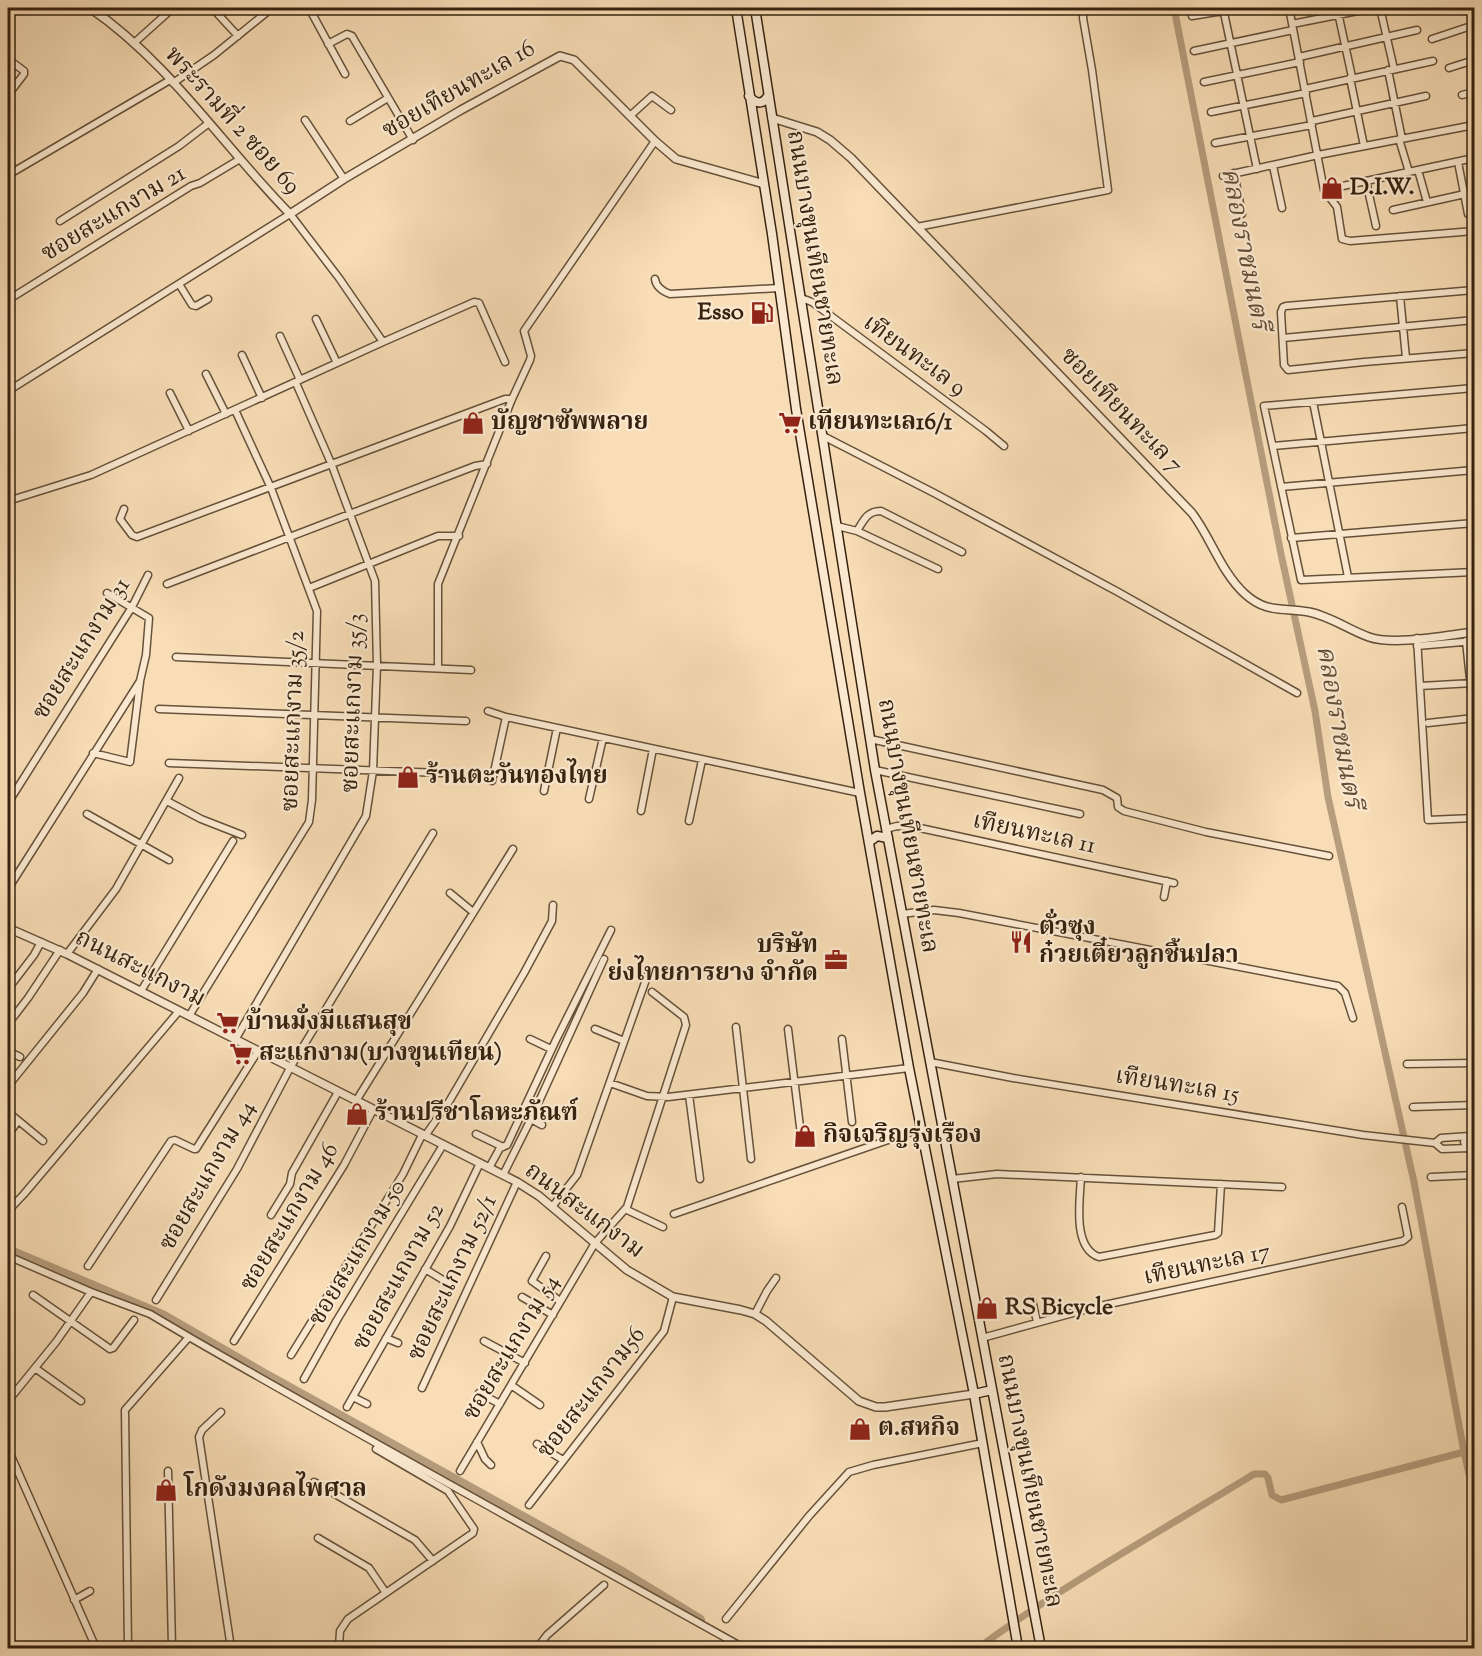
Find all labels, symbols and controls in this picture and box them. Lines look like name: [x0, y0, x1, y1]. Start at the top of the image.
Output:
street label: ซอยเทียนทะเล 16: [376, 32, 542, 148]
street label: พระรามที่ 2 ซอย 69: [156, 37, 310, 203]
street label: ถนนบางขุนเทียนชายทะเล: [777, 128, 851, 388]
street label: ซอยสะแกงาม 21: [35, 157, 193, 271]
water label: คลองราชมนตรี: [1210, 165, 1279, 338]
place label: D.I.W.: [1350, 171, 1415, 205]
shop icon: D.I.W.: [1319, 175, 1345, 201]
place label: Esso: [698, 296, 744, 330]
fuel station icon: Esso: [749, 300, 775, 326]
street label: เทียนทะเล 9: [855, 307, 973, 405]
street label: ซอยเทียนทะเล 7: [1052, 340, 1190, 482]
place label: บัญชาซัพพลาย: [491, 406, 648, 440]
place label: เทียนทะเล16/1: [808, 406, 953, 440]
shop icon: บัญชาซัพพลาย: [460, 410, 486, 436]
supermarket icon: เทียนทะเล16/1: [777, 410, 803, 436]
street label: ซอยสะแกงาม 31: [25, 571, 139, 727]
street label: ซอยสะแกงาม 35/3: [334, 612, 374, 794]
street label: ซอยสะแกงาม 35/2: [274, 630, 314, 812]
water label: คลองราชมนตรี: [1305, 643, 1371, 816]
street label: ถนนบางขุนเทียนชายทะเล: [868, 696, 946, 956]
place label: ร้านตะวันทองไทย: [426, 758, 608, 794]
shop icon: ร้านตะวันทองไทย: [395, 764, 421, 790]
street label: เทียนทะเล 11: [969, 804, 1099, 864]
place label: ตั่วซุง ก๋วยเตี๋ยวลูกชิ้นปลา: [1039, 908, 1239, 973]
street label: ถนนสะแกงาม: [69, 922, 211, 1016]
place label: บริษัท ย่งไทยการยาง จำกัด: [608, 929, 818, 991]
restaurant icon: ตั่วซุง ก๋วยเตี๋ยวลูกชิ้นปลา: [1008, 929, 1034, 955]
office icon: บริษัท ย่งไทยการยาง จำกัด: [823, 947, 849, 973]
place label: บ้านมั่งมีแสนสุข: [246, 1003, 412, 1040]
supermarket icon: บ้านมั่งมีแสนสุข: [215, 1010, 241, 1036]
place label: สะแกงาม(บางขุนเทียน): [259, 1037, 502, 1071]
supermarket icon: สะแกงาม(บางขุนเทียน): [228, 1041, 254, 1067]
street label: เทียนทะเล 15: [1113, 1059, 1241, 1113]
street label: ซอยสะแกงาม 44: [151, 1095, 265, 1257]
place label: ร้านปรีชาโลหะภัณฑ์: [375, 1095, 579, 1131]
shop icon: ร้านปรีชาโลหะภัณฑ์: [344, 1101, 370, 1127]
place label: กิจเจริญรุ่งเรือง: [823, 1119, 982, 1153]
shop icon: กิจเจริญรุ่งเรือง: [792, 1123, 818, 1149]
street label: ซอยสะแกงาม 46: [232, 1136, 348, 1298]
street label: ถนนสะแกงาม: [517, 1155, 651, 1267]
street label: ซอยสะแกงาม 50: [301, 1174, 415, 1332]
street label: ซอยสะแกงาม 52/1: [400, 1189, 506, 1367]
street label: ซอยสะแกงาม 52: [345, 1197, 453, 1357]
street label: เทียนทะเล 17: [1140, 1235, 1274, 1295]
street label: ซอยสะแกงาม 54: [455, 1269, 569, 1427]
place label: RS Bicycle: [1005, 1291, 1113, 1325]
shop icon: RS Bicycle: [974, 1295, 1000, 1321]
street label: ซอยสะแกงาม56: [530, 1320, 654, 1466]
street label: ถนนบางขุนเทียนชายทะเล: [988, 1351, 1070, 1611]
place label: ต.สหกิจ: [878, 1412, 960, 1446]
shop icon: ต.สหกิจ: [847, 1416, 873, 1442]
place label: โกดังมงคลไพศาล: [183, 1471, 367, 1507]
shop icon: โกดังมงคลไพศาล: [153, 1477, 179, 1503]

